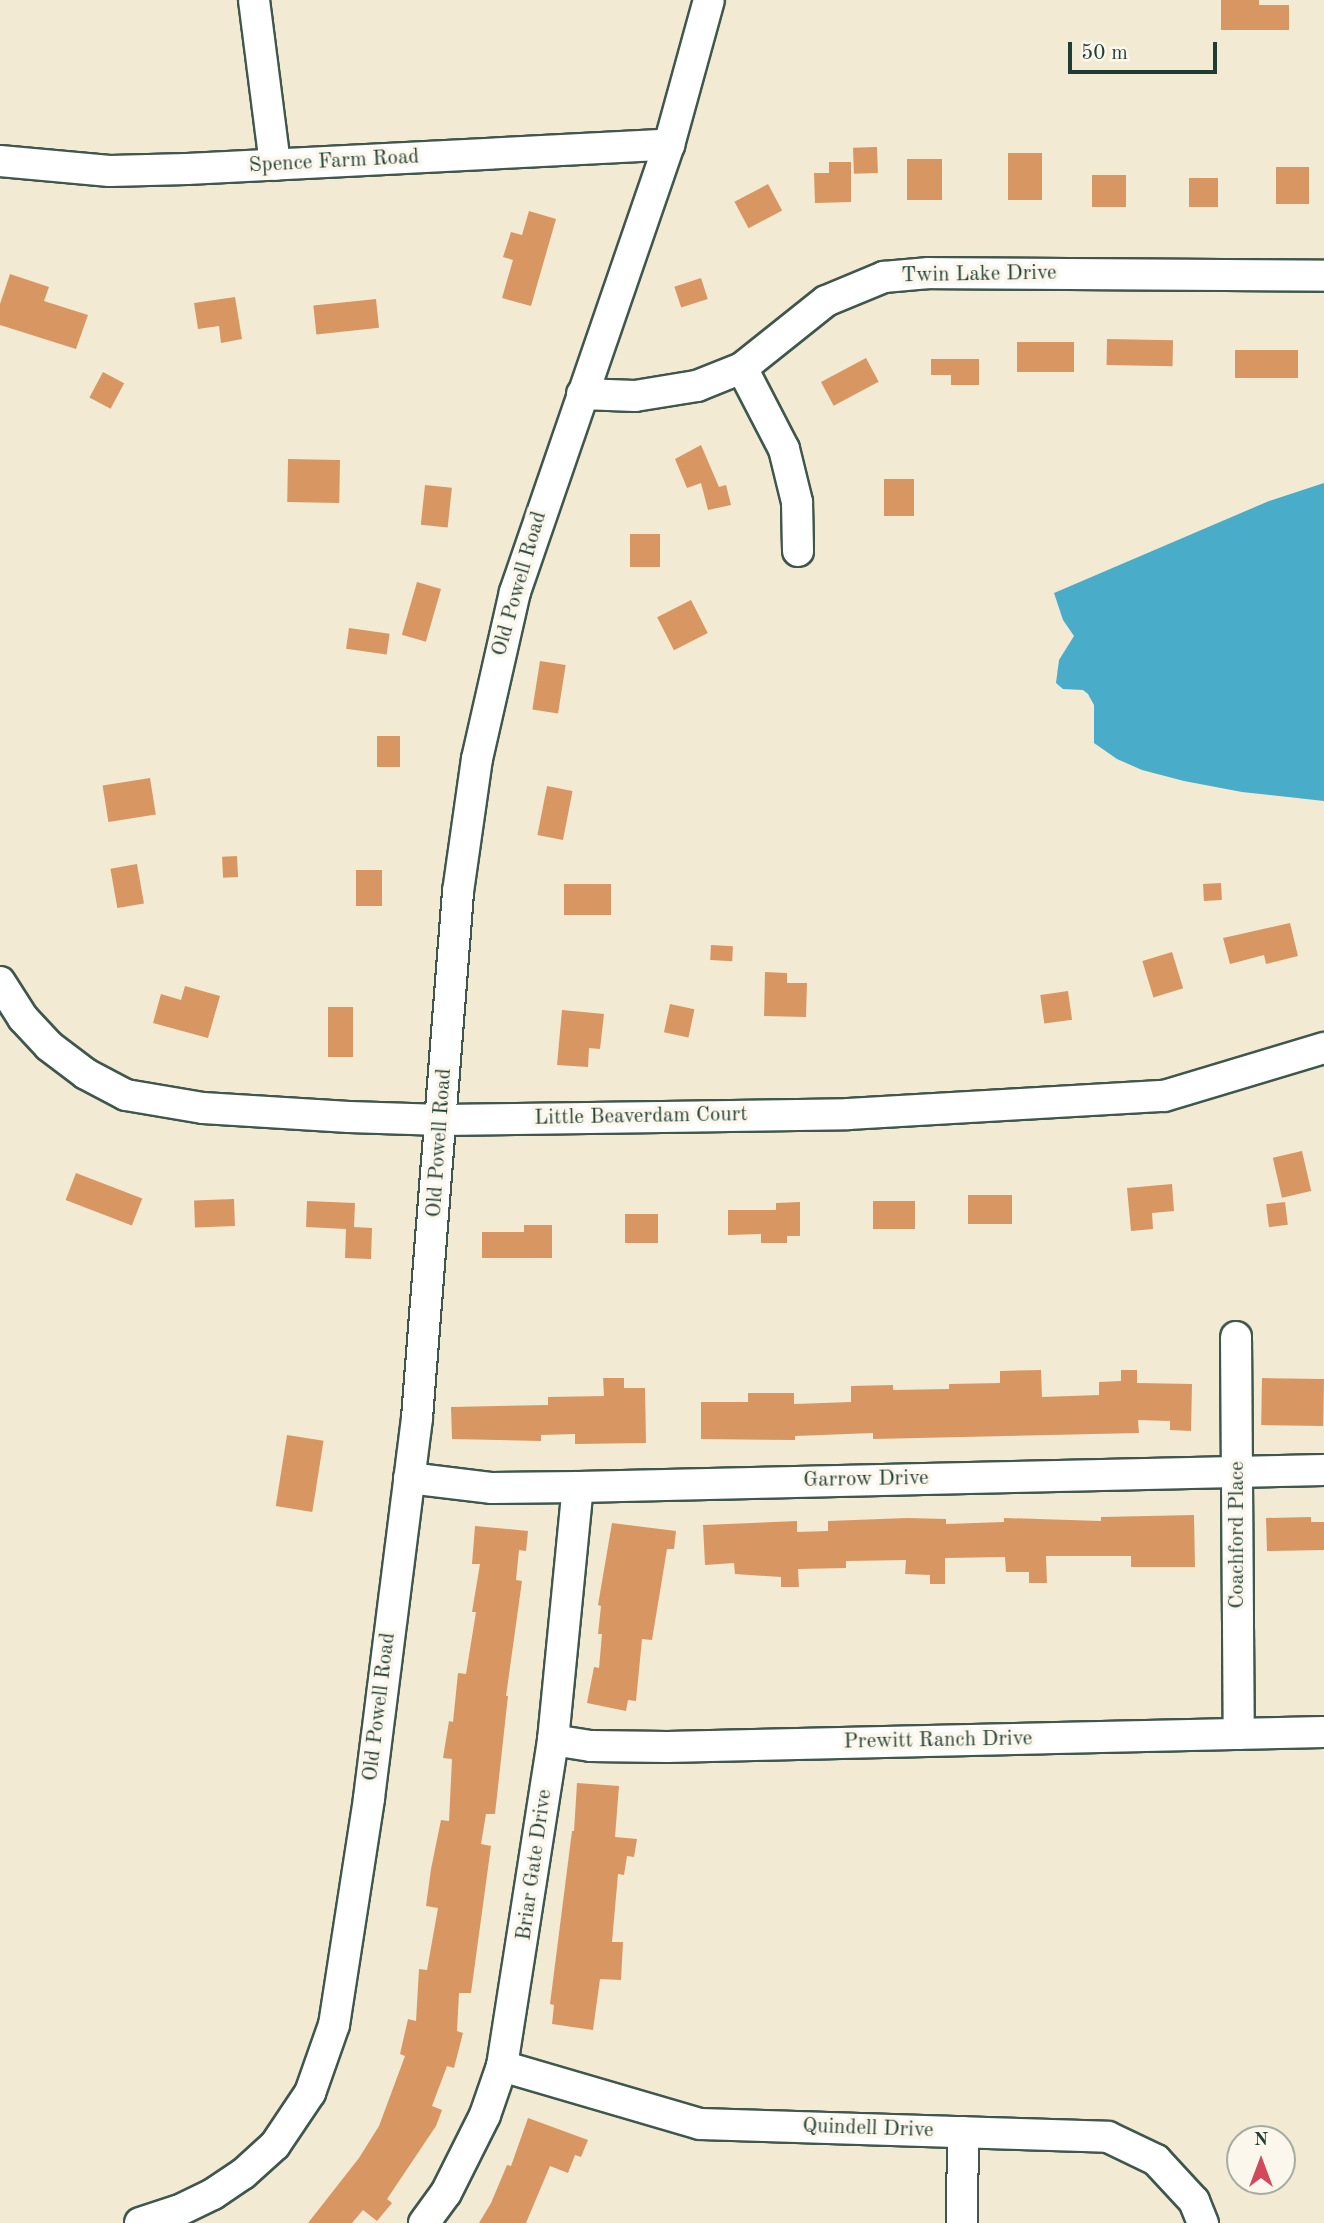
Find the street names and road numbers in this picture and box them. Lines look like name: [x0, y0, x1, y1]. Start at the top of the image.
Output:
street label: Spence Farm Road: [248, 145, 420, 179]
street label: Twin Lake Drive: [901, 261, 1057, 289]
street label: Old Powell Road: [487, 509, 553, 659]
street label: Old Powell Road: [422, 1068, 458, 1218]
street label: Little Beaverdam Court: [534, 1103, 748, 1131]
street label: Coachford Place: [1225, 1461, 1251, 1609]
street label: Garrow Drive: [803, 1466, 929, 1494]
street label: Old Powell Road: [358, 1631, 402, 1783]
street label: Prewitt Ranch Drive: [843, 1727, 1033, 1755]
street label: Briar Gate Drive: [512, 1788, 558, 1942]
street label: Quindell Drive: [802, 2114, 934, 2144]

